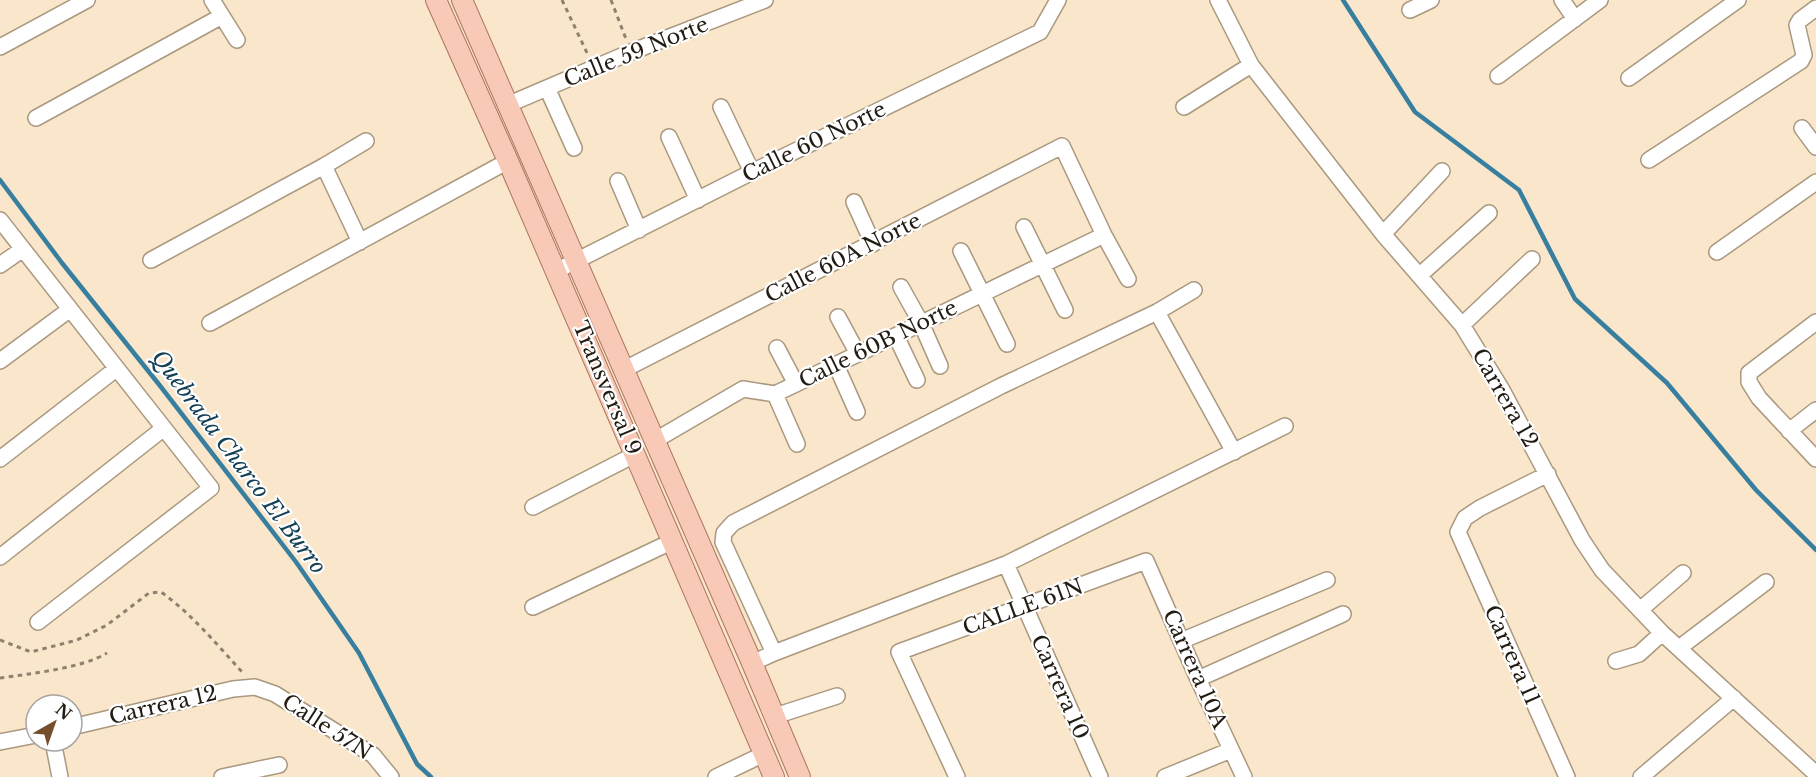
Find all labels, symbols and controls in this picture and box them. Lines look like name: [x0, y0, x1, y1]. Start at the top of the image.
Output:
street label: Calle 59 Norte: [560, 11, 712, 93]
street label: Calle 60 Norte: [738, 96, 890, 188]
street label: Calle 60A Norte: [761, 207, 925, 309]
street label: Calle 60B Norte: [795, 294, 961, 394]
street label: Transversal 9: [567, 317, 647, 459]
street label: Carrera 12: [1466, 344, 1544, 452]
water label: Quebrada Charco El Burro: [146, 345, 332, 579]
street label: CALLE 61N: [959, 573, 1087, 641]
street label: Carrera 11: [1478, 601, 1546, 709]
street label: Carrera 10A: [1157, 605, 1233, 733]
street label: Carrera 10: [1025, 630, 1095, 744]
street label: Carrera 12: [106, 680, 220, 730]
street label: Calle 57N: [277, 688, 377, 766]
north arrow: [24, 693, 84, 753]
text: N: [51, 699, 76, 724]

